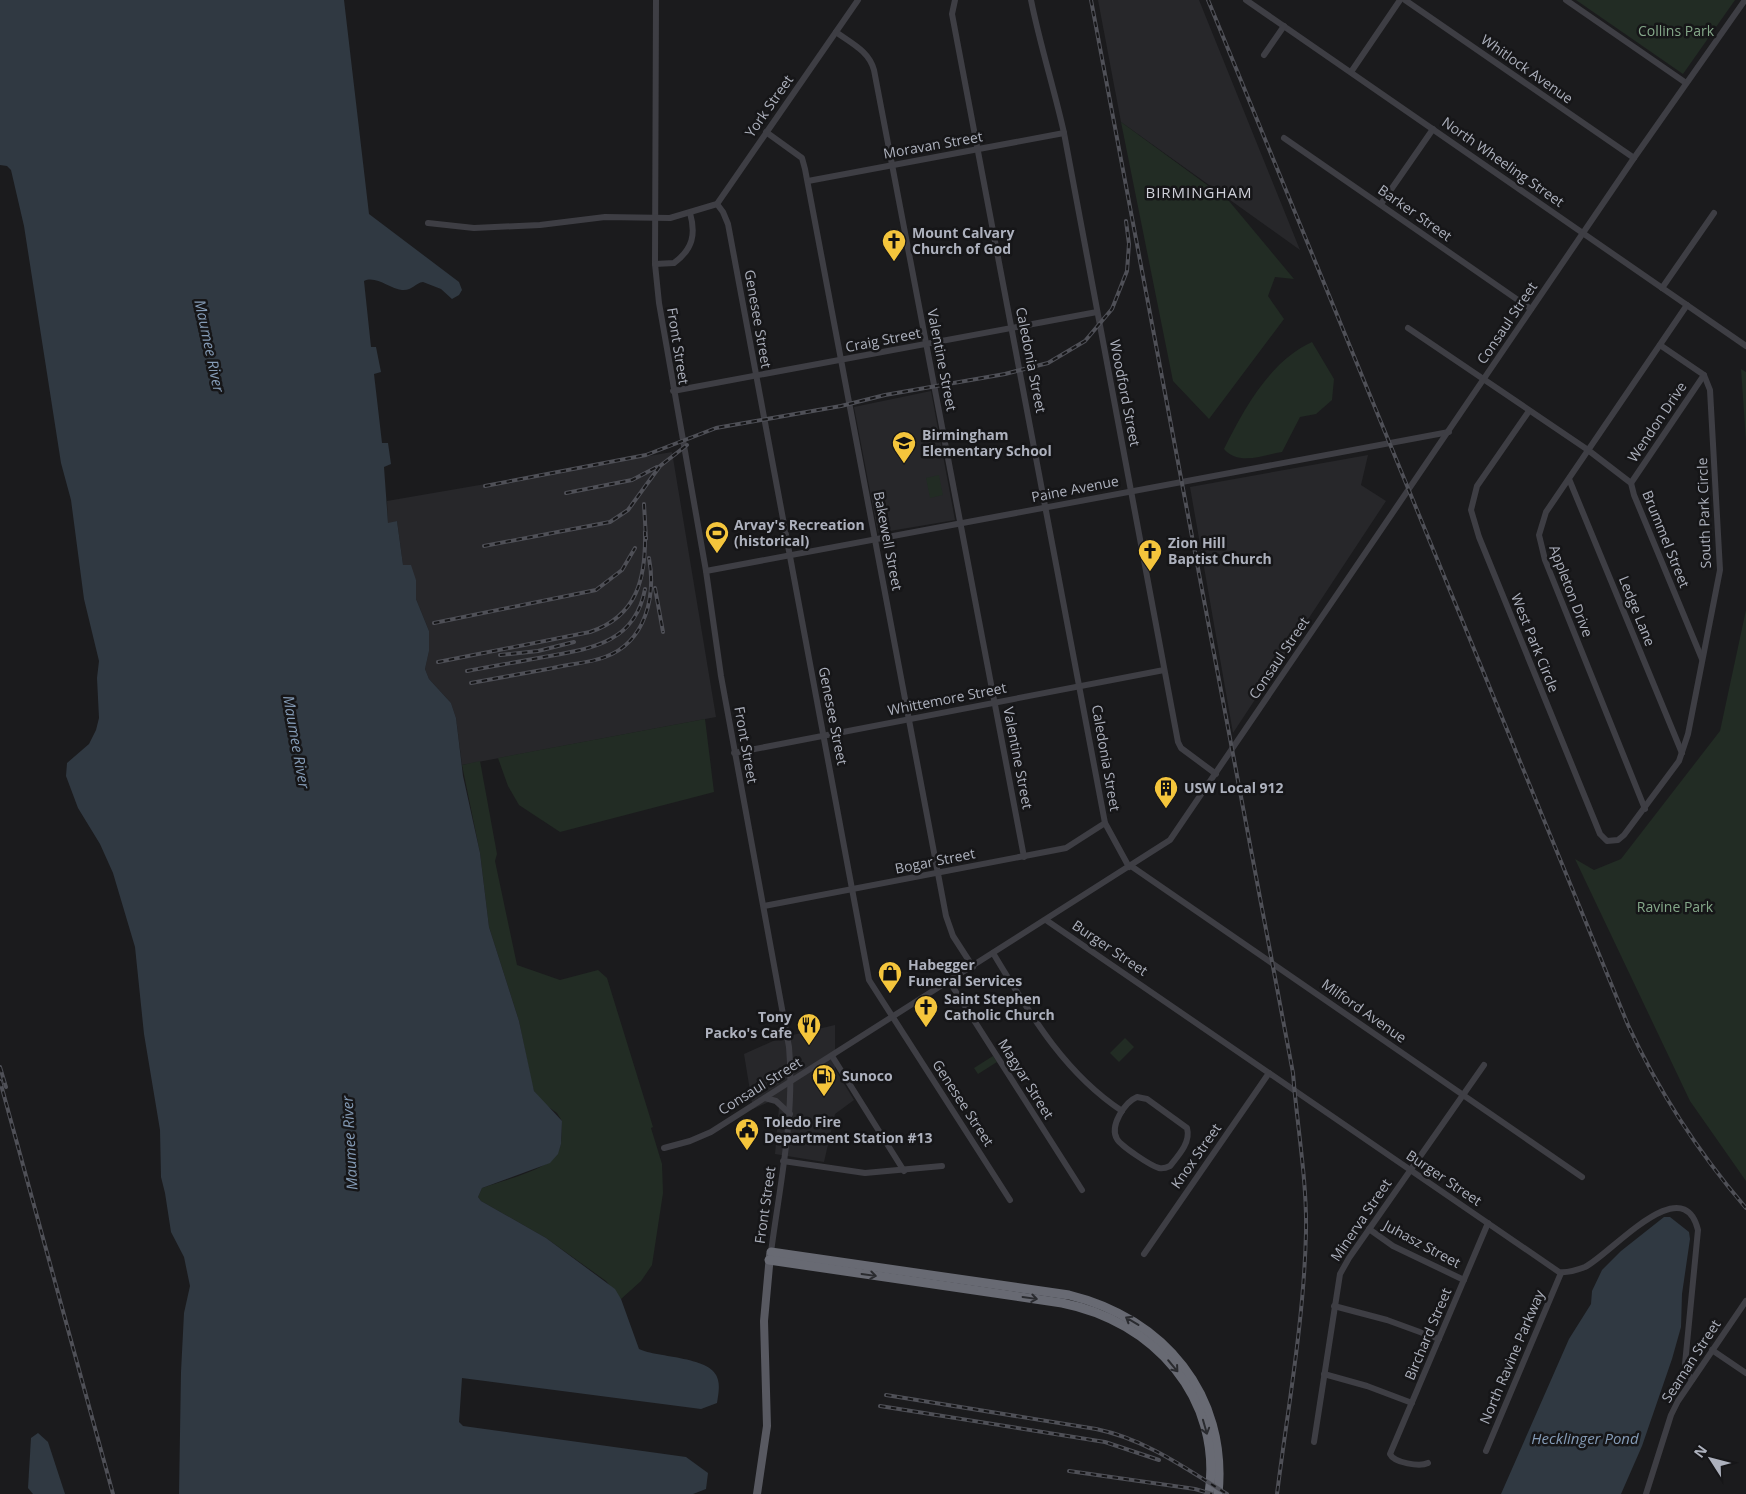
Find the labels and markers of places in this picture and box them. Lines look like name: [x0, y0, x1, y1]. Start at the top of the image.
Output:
place label: Mount Calvary Church of God: [912, 223, 1014, 258]
church icon: Mount Calvary Church of God: [881, 228, 907, 262]
place label: Birmingham Elementary School: [922, 425, 1052, 460]
school or university icon: Birmingham Elementary School: [891, 430, 917, 464]
place label: Arvay's Recreation (historical): [734, 515, 865, 550]
sports icon: Arvay's Recreation (historical): [704, 520, 730, 554]
place label: Zion Hill Baptist Church: [1168, 533, 1272, 568]
church icon: Zion Hill Baptist Church: [1137, 538, 1163, 572]
building icon: USW Local 912: [1153, 775, 1179, 809]
place label: USW Local 912: [1184, 778, 1284, 797]
place label: Habegger Funeral Services: [908, 955, 1022, 990]
shop icon: Habegger Funeral Services: [877, 960, 903, 994]
place label: Saint Stephen Catholic Church: [944, 989, 1055, 1024]
church icon: Saint Stephen Catholic Church: [913, 994, 939, 1028]
place label: Tony Packo's Cafe: [705, 1007, 792, 1042]
restaurant icon: Tony Packo's Cafe: [796, 1012, 822, 1046]
fuel station icon: Sunoco: [811, 1063, 837, 1097]
place label: Sunoco: [842, 1066, 893, 1085]
place label: Toledo Fire Department Station #13: [764, 1112, 932, 1147]
public building icon: Toledo Fire Department Station #13: [734, 1117, 760, 1151]

